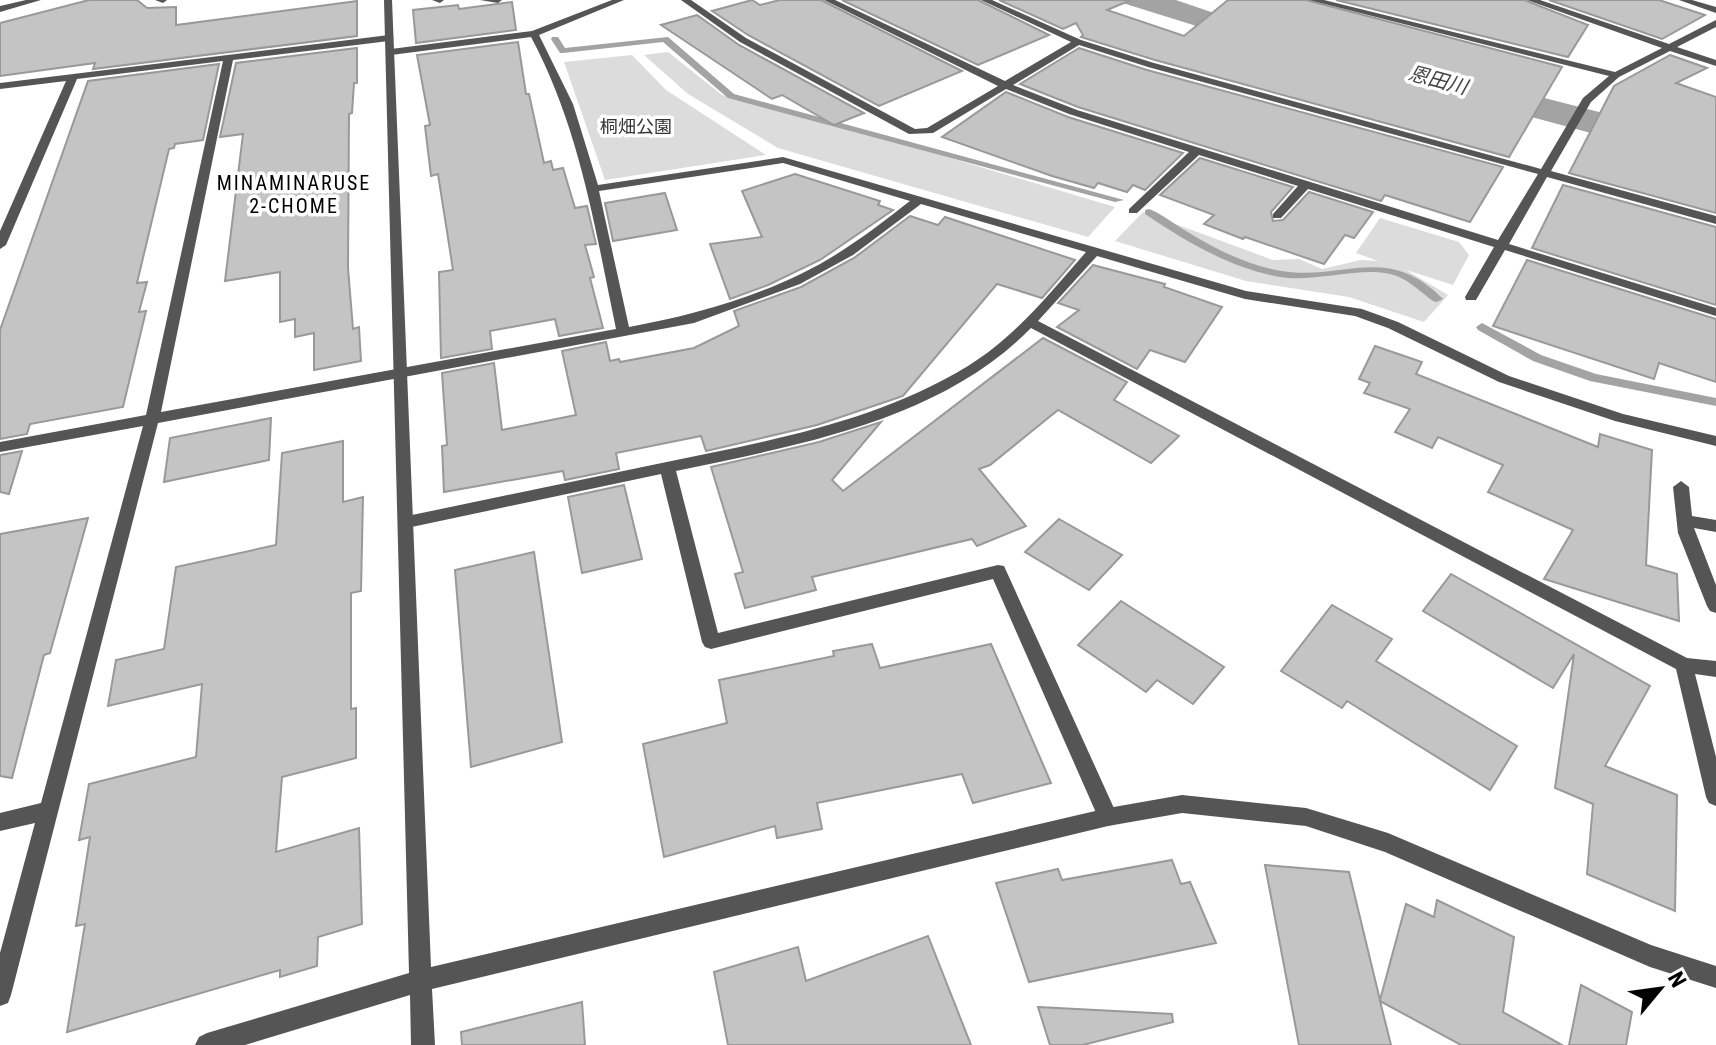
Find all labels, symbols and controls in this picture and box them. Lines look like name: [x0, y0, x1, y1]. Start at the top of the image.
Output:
water label: 恩田川: [1406, 61, 1472, 100]
park label: 桐畑公園: [600, 116, 672, 137]
district label: MINAMINARUSE 2-CHOME: [217, 171, 371, 218]
north arrow: [1620, 949, 1700, 1029]
text: N: [1663, 968, 1691, 992]

